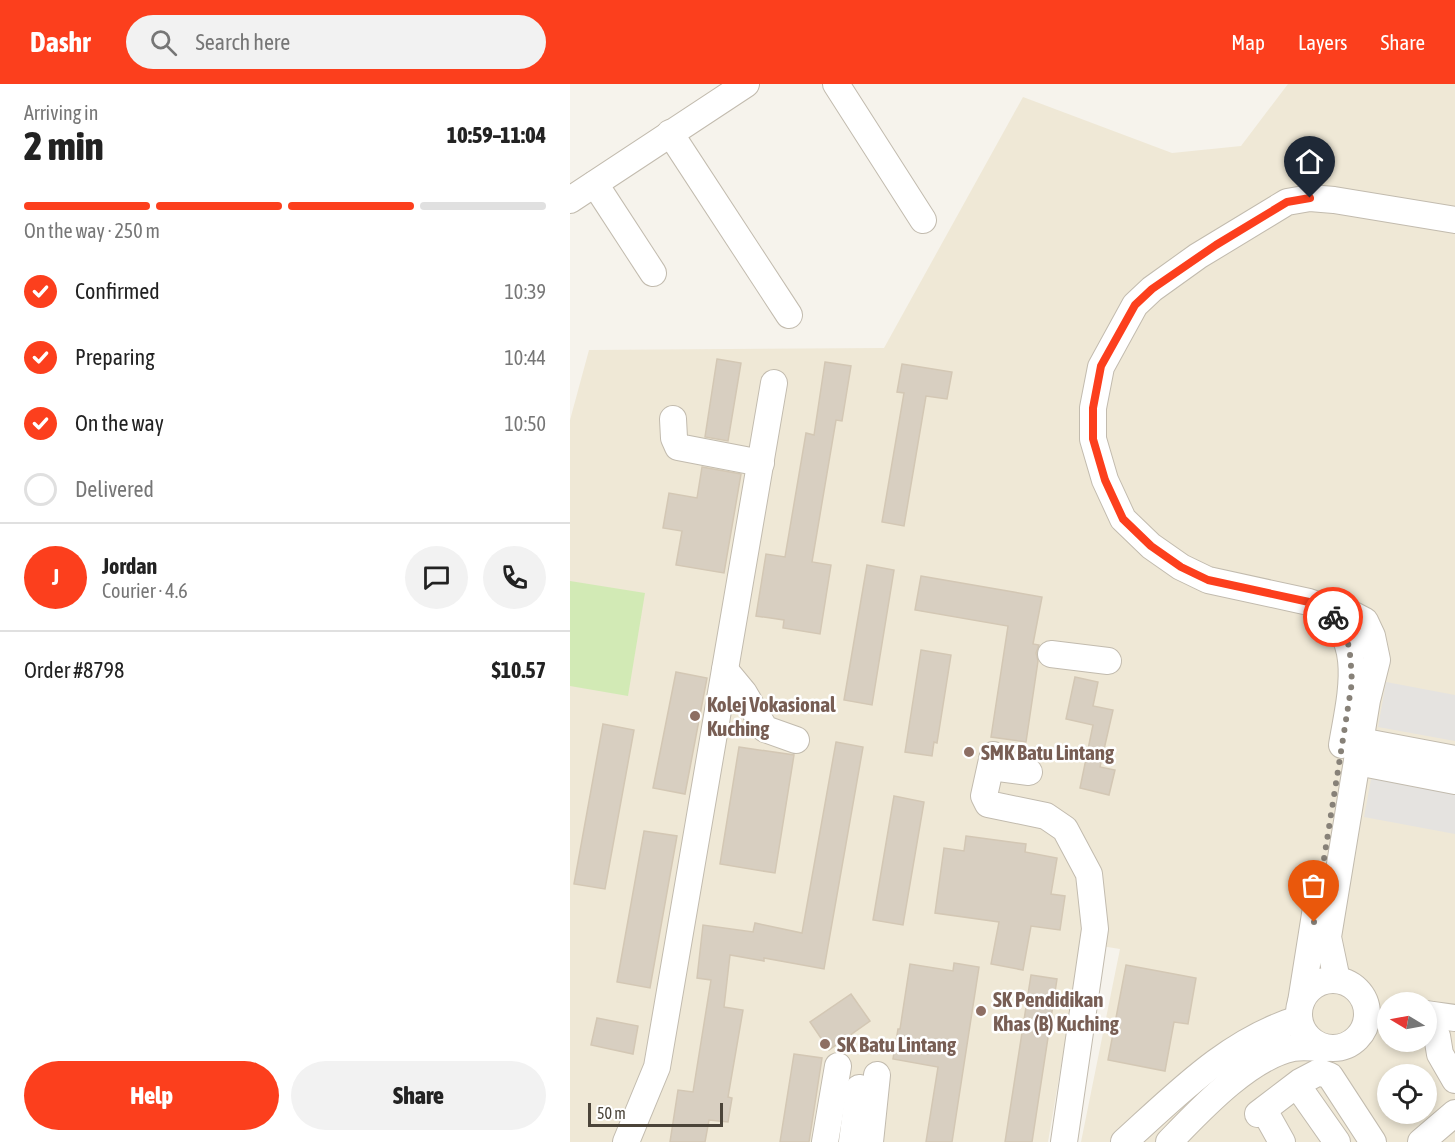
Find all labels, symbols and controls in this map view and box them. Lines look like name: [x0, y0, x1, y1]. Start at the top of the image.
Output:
search box: [126, 15, 546, 69]
text: Dashr: [30, 26, 90, 58]
icon: search: [147, 26, 180, 59]
text: Search here: [195, 29, 290, 55]
text: Map: [1231, 30, 1265, 54]
text: Layers: [1298, 30, 1348, 54]
text: Share: [1381, 30, 1425, 54]
text: Arriving in: [24, 101, 98, 124]
text: 10:59–11:04: [447, 122, 546, 148]
text: 2 min: [24, 124, 104, 168]
pin: [1284, 136, 1335, 198]
icon: home: [1293, 145, 1326, 178]
text: On the way · 250 m: [24, 219, 160, 242]
icon: check: [24, 275, 57, 308]
text: Confirmed: [75, 278, 160, 304]
text: 10:39: [504, 280, 546, 303]
icon: check: [24, 341, 57, 374]
text: Preparing: [75, 344, 155, 370]
text: 10:44: [504, 346, 546, 369]
icon: check: [24, 407, 57, 440]
text: On the way: [75, 410, 164, 436]
text: 10:50: [504, 412, 546, 435]
text: Delivered: [75, 476, 154, 502]
button: chat: [405, 546, 468, 609]
button: phone: [483, 546, 546, 609]
text: Jordan: [102, 553, 157, 579]
text: J: [52, 564, 59, 590]
text: Courier · 4.6: [102, 579, 188, 602]
courier: [1303, 587, 1363, 647]
icon: bike: [1317, 601, 1350, 634]
text: Order #8798: [24, 657, 124, 683]
text: $10.57: [491, 657, 546, 683]
place label: Kolej Vokasional Kuching: [707, 692, 836, 740]
marker: Kolej Vokasional Kuching: [688, 709, 702, 723]
place label: SMK Batu Lintang: [981, 740, 1115, 764]
marker: SMK Batu Lintang: [962, 745, 976, 759]
pin: [1288, 860, 1339, 922]
icon: bag: [1297, 869, 1330, 902]
place label: SK Pendidikan Khas (B) Kuching: [993, 987, 1120, 1035]
north arrow: [1377, 992, 1437, 1052]
map controls: [1377, 992, 1437, 1124]
marker: SK Pendidikan Khas (B) Kuching: [974, 1004, 988, 1018]
place label: SK Batu Lintang: [837, 1032, 957, 1056]
marker: SK Batu Lintang: [818, 1037, 832, 1051]
button: Help: [24, 1061, 279, 1130]
button: Share: [291, 1061, 546, 1130]
button: locate: [1377, 1064, 1437, 1124]
scale bar: [588, 1100, 723, 1128]
text: 50 m: [597, 1104, 626, 1122]

